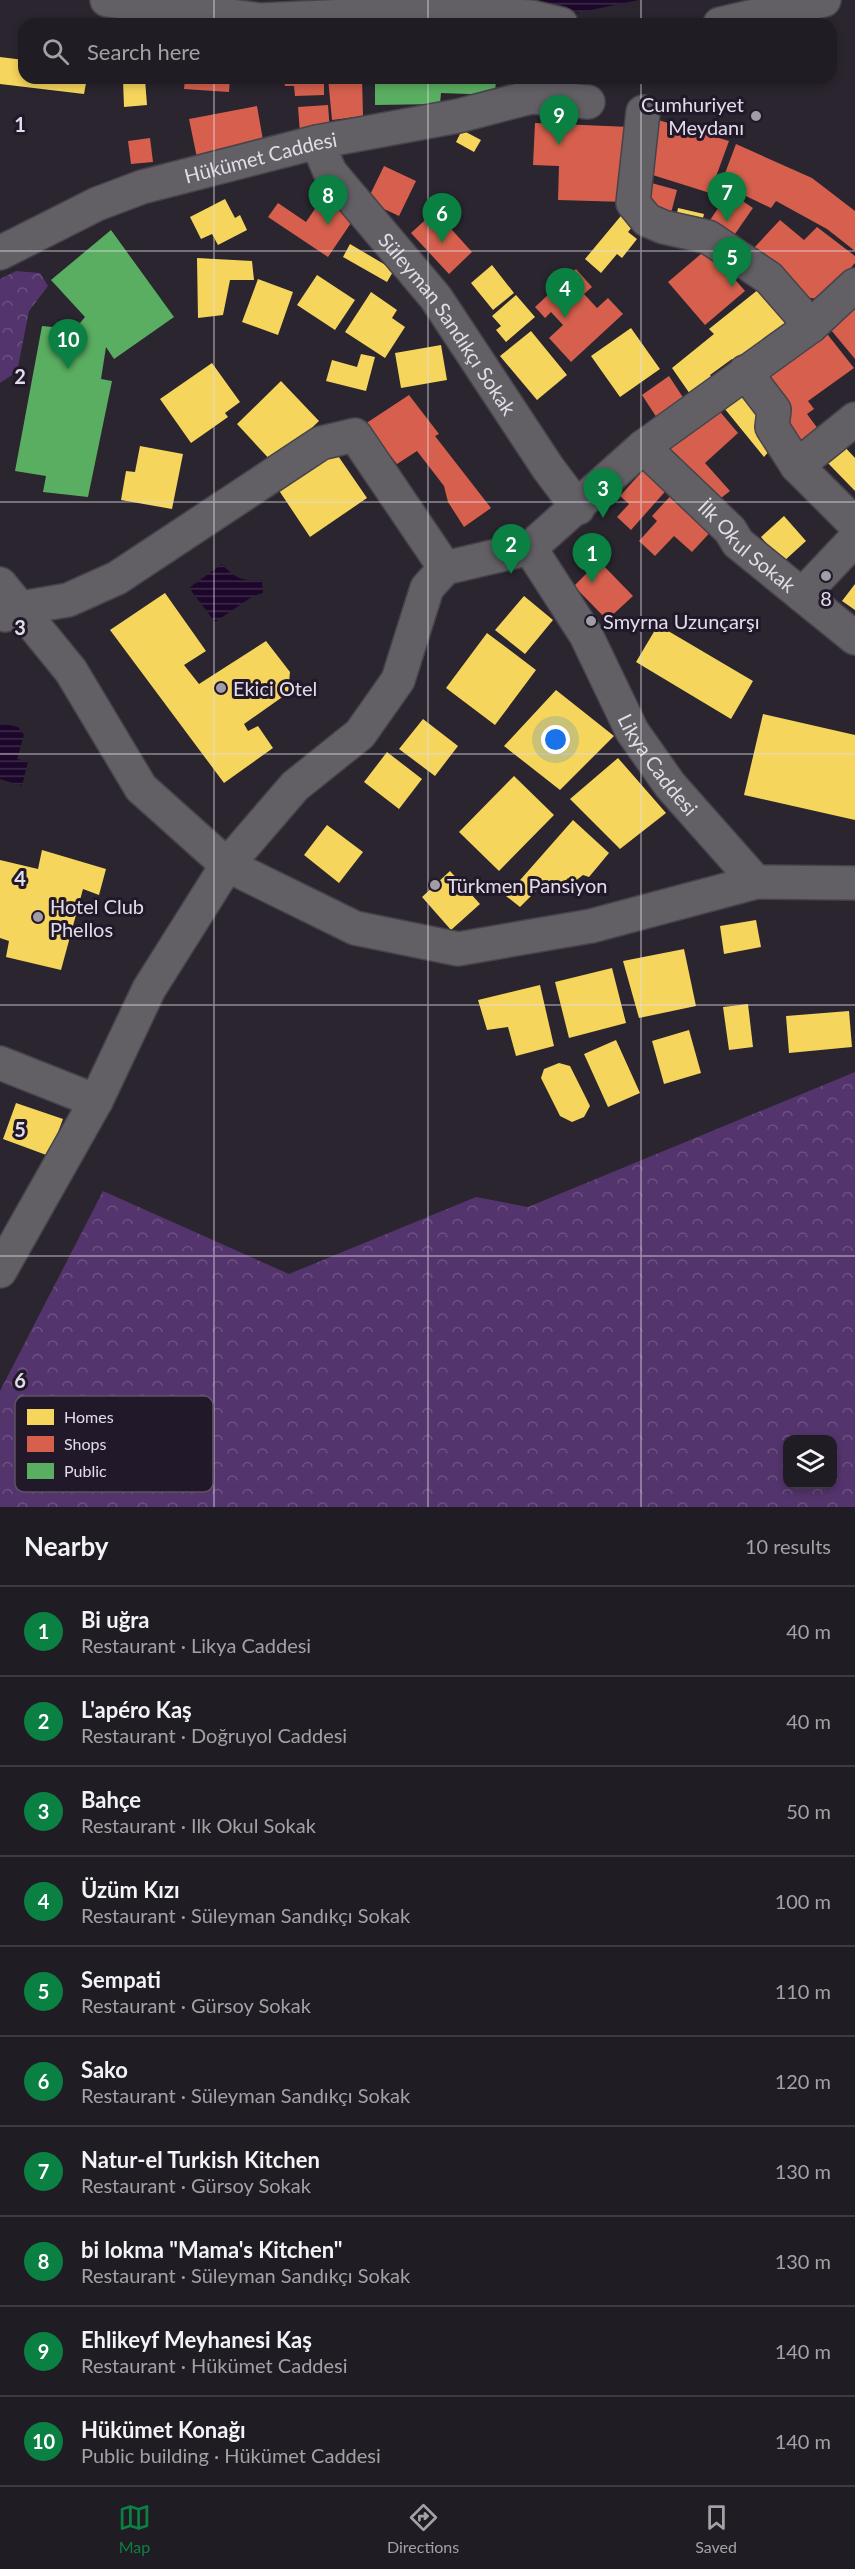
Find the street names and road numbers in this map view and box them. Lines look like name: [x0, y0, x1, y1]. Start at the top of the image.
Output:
street label: Hükümet Caddesi: [182, 127, 339, 188]
street label: Süleyman Sandıkçı Sokak: [374, 228, 522, 420]
street label: İlk Okul Sokak: [694, 495, 801, 598]
street label: Likya Caddesi: [613, 710, 703, 820]

